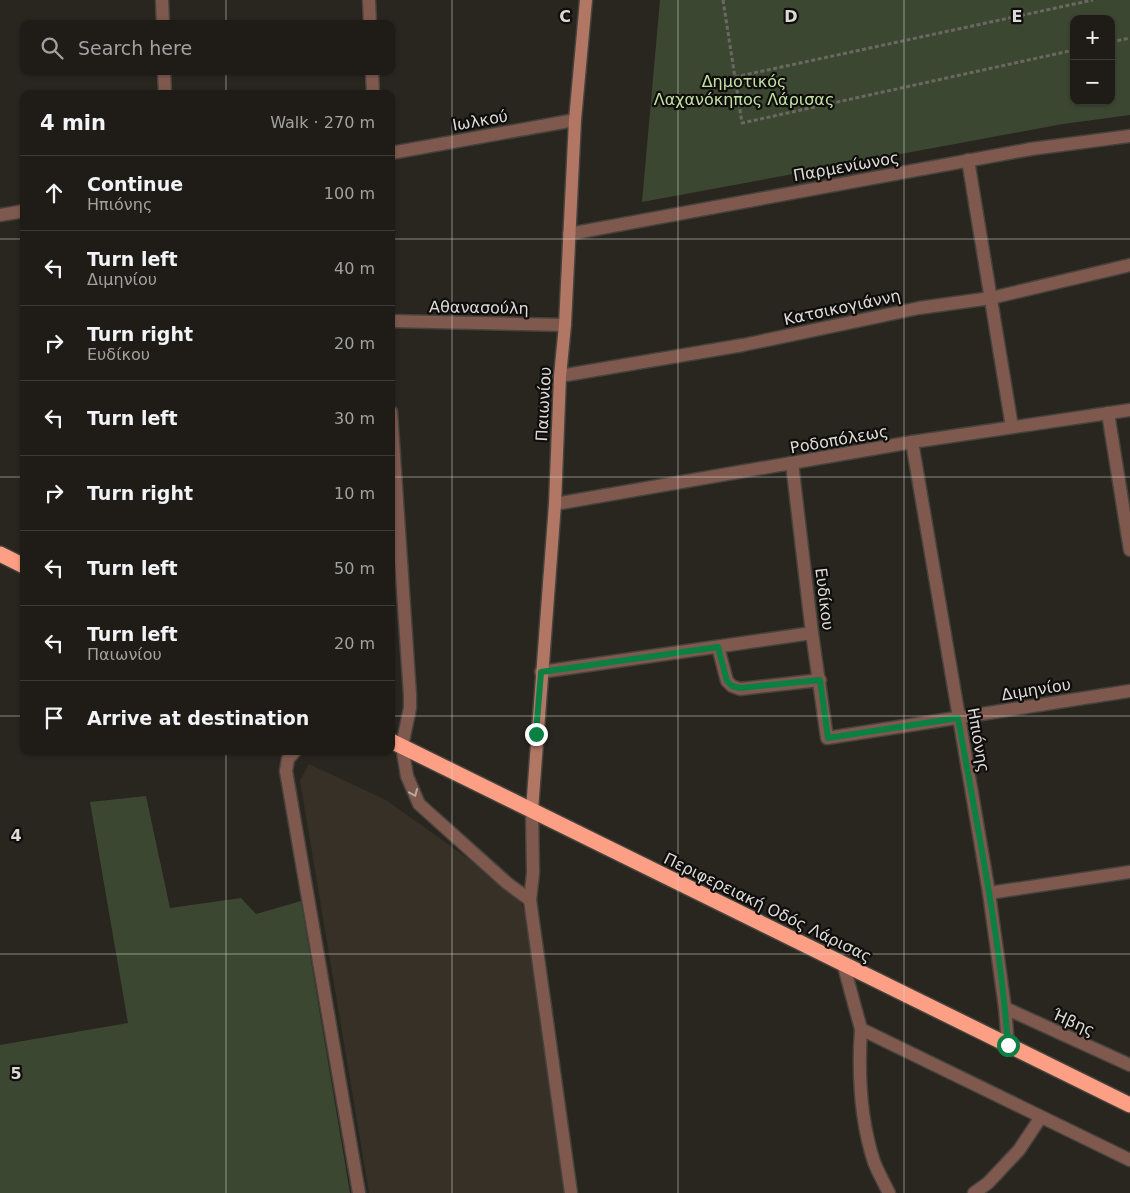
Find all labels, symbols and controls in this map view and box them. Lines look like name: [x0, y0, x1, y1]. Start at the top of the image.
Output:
text: C: [559, 7, 571, 26]
text: D: [784, 7, 798, 26]
text: E: [1012, 7, 1022, 26]
map controls: [1070, 15, 1115, 105]
button: +: [1070, 15, 1115, 60]
search box: [20, 20, 395, 75]
icon: search: [38, 34, 66, 62]
text: Search here: [78, 37, 192, 59]
button: −: [1070, 60, 1115, 105]
park label: Δημοτικός Λαχανόκηπος Λάρισας: [654, 72, 834, 109]
street label: Ιωλκού: [451, 106, 509, 135]
text: 4 min: [40, 111, 106, 135]
text: Walk · 270 m: [270, 113, 375, 132]
street label: Παρμενίωνος: [792, 148, 901, 185]
text: Continue: [87, 173, 183, 195]
icon: ahead: [40, 179, 68, 207]
text: 100 m: [324, 184, 375, 203]
text: Ηπιόνης: [87, 195, 152, 214]
text: Turn left: [87, 248, 178, 270]
icon: left: [40, 254, 68, 282]
text: 40 m: [334, 259, 375, 278]
text: Διμηνίου: [87, 270, 157, 289]
street label: Κατσικογιάννη: [782, 286, 902, 329]
street label: Αθανασούλη: [429, 297, 529, 318]
text: Turn right: [87, 323, 193, 345]
icon: right: [40, 329, 68, 357]
text: 20 m: [334, 334, 375, 353]
text: Ευδίκου: [87, 345, 150, 364]
street label: Παιωνίου: [532, 366, 555, 442]
icon: left: [40, 404, 68, 432]
text: Turn left: [87, 407, 178, 429]
text: 30 m: [334, 409, 375, 428]
street label: Ροδοπόλεως: [789, 422, 890, 457]
icon: right: [40, 479, 68, 507]
text: Turn right: [87, 482, 193, 504]
text: 10 m: [334, 484, 375, 503]
icon: left: [40, 554, 68, 582]
text: Turn left: [87, 557, 178, 579]
text: 50 m: [334, 559, 375, 578]
street label: Ευδίκου: [811, 567, 838, 632]
text: Turn left: [87, 623, 178, 645]
icon: left: [40, 629, 68, 657]
text: 20 m: [334, 634, 375, 653]
text: Παιωνίου: [87, 645, 162, 664]
street label: Διμηνίου: [1000, 675, 1072, 704]
icon: arrive: [40, 704, 68, 732]
street label: Ηπιόνης: [963, 706, 994, 774]
text: Arrive at destination: [87, 707, 309, 729]
route end: [525, 723, 548, 746]
one-way arrow: [408, 788, 419, 797]
text: 4: [10, 826, 22, 845]
street label: Περιφερειακή Οδός Λάρισας: [661, 849, 875, 966]
street label: Ήβης: [1049, 1004, 1098, 1040]
route start: [997, 1034, 1020, 1057]
text: 5: [10, 1064, 22, 1083]

